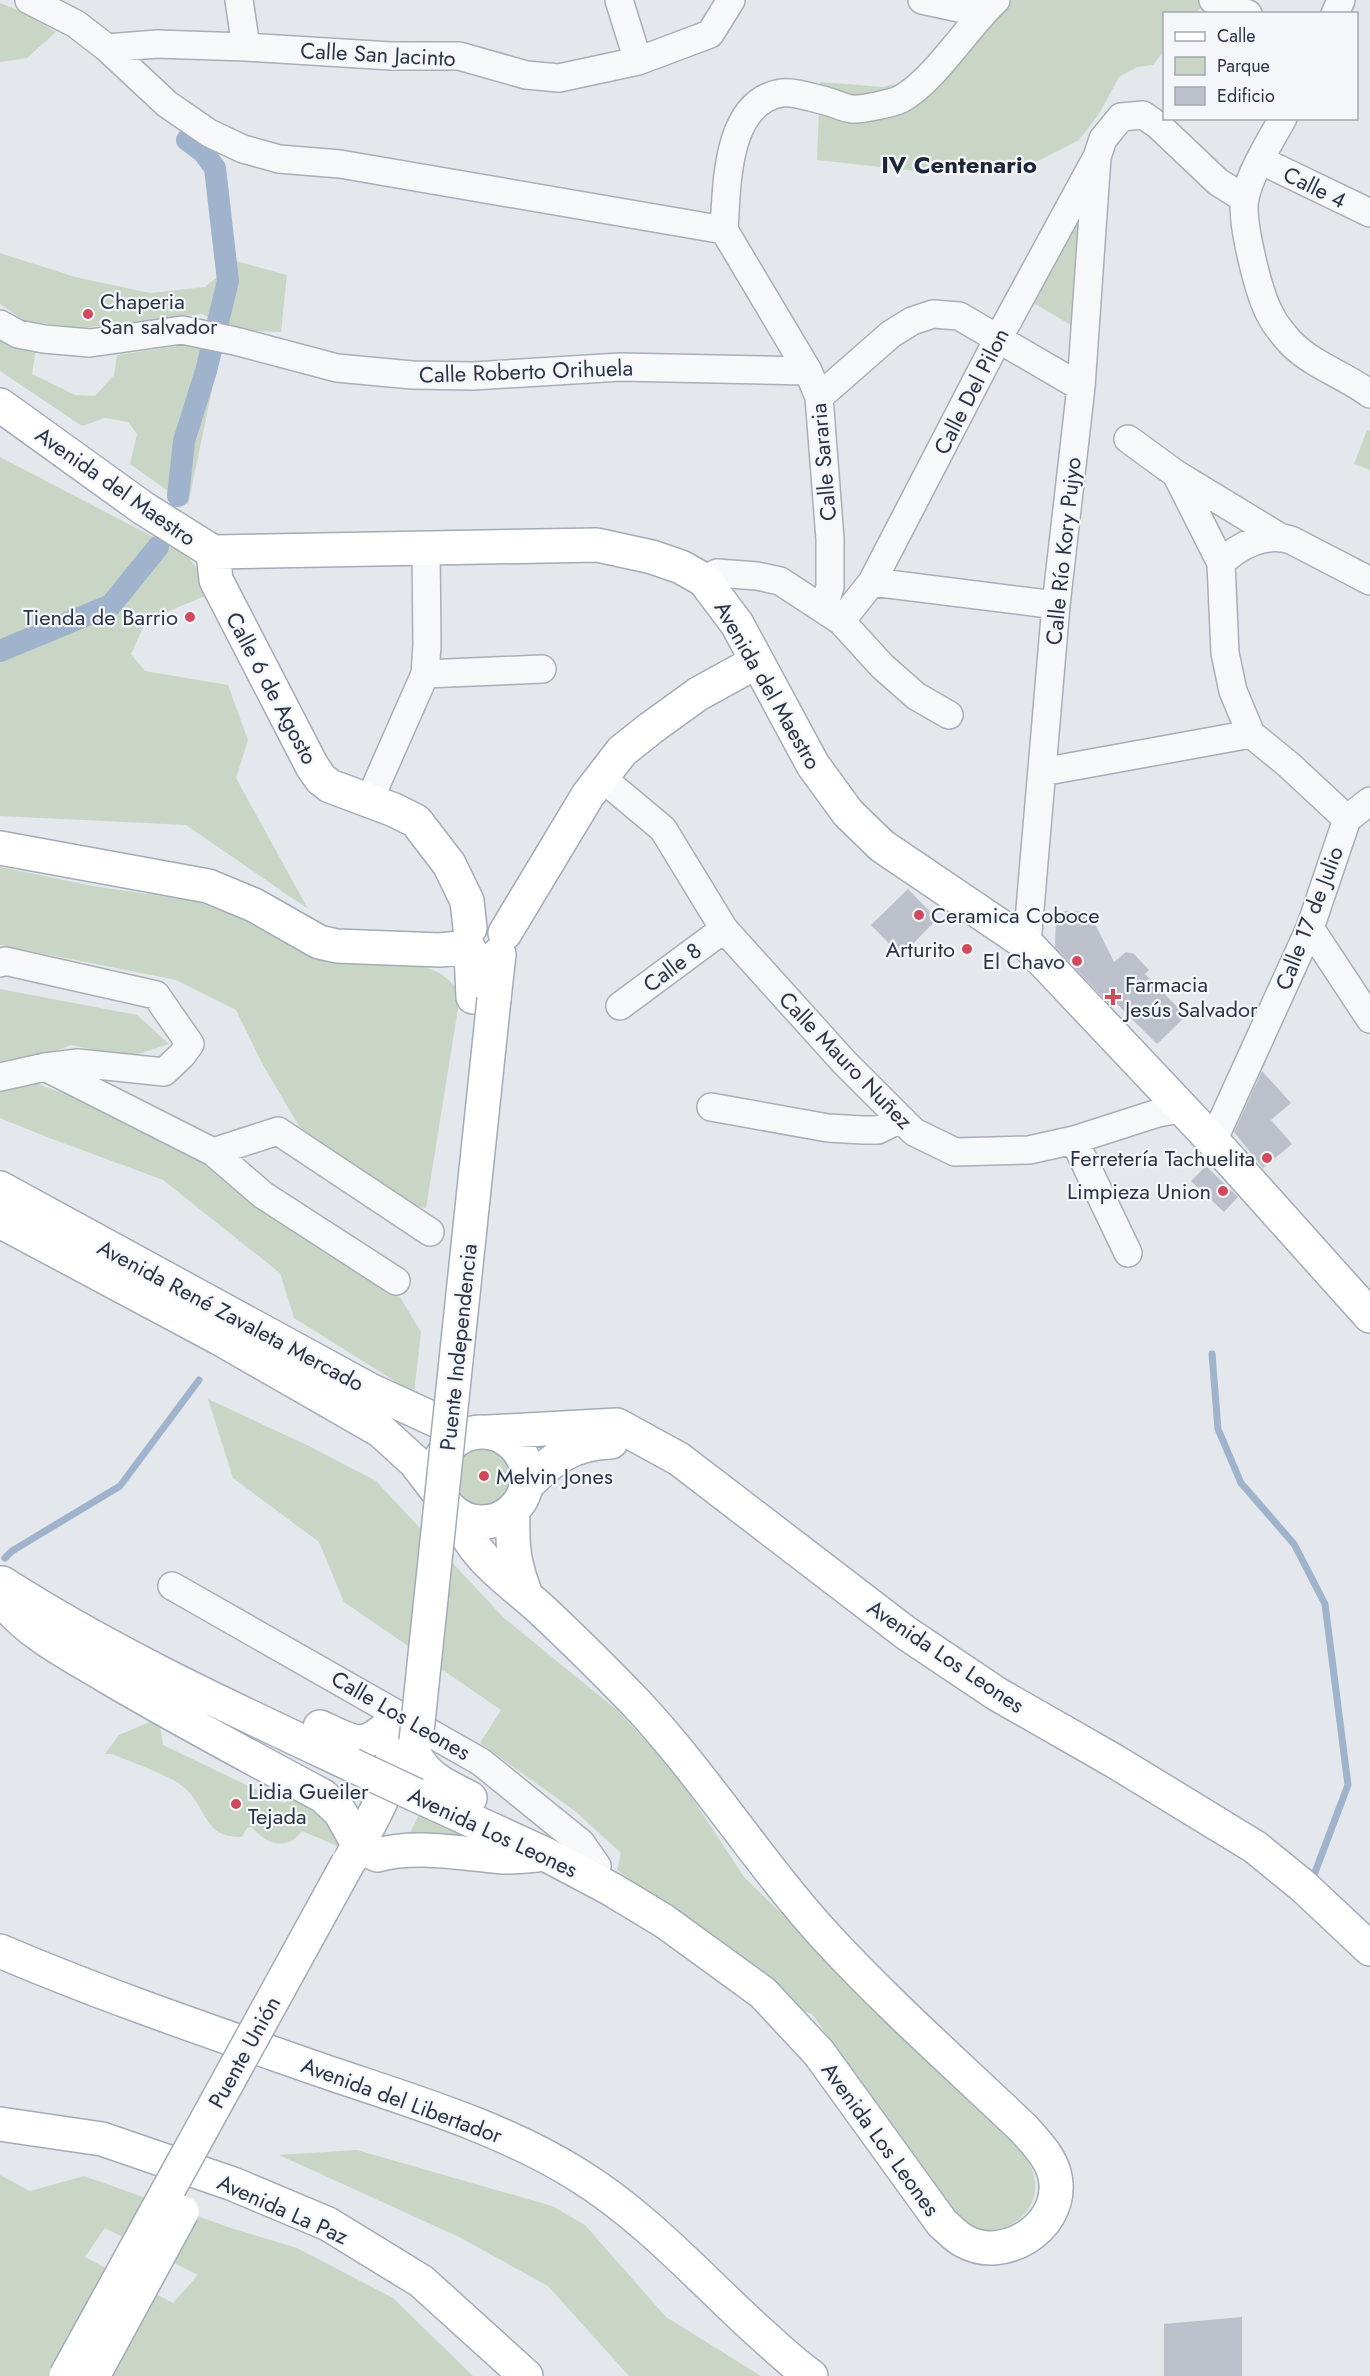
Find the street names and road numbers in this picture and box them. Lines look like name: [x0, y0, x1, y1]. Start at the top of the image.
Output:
street label: Calle San Jacinto: [300, 34, 456, 74]
street label: Calle 4: [1278, 158, 1352, 216]
street label: Calle Del Pilon: [925, 322, 1017, 460]
street label: Calle Roberto Orihuela: [418, 351, 634, 391]
street label: Calle Sararia: [802, 402, 844, 522]
street label: Avenida del Maestro: [29, 418, 203, 554]
street label: Calle Río Kory Pujyo: [1037, 456, 1089, 646]
street label: Avenida del Maestro: [707, 595, 829, 775]
street label: Calle 6 de Agosto: [218, 606, 326, 770]
street label: Calle 17 de Julio: [1267, 841, 1351, 995]
street label: Calle 8: [636, 934, 708, 1000]
street label: Calle Mauro Nuñez: [772, 984, 920, 1136]
street label: Avenida René Zavaleta Mercado: [92, 1231, 370, 1399]
street label: Puente Independencia: [431, 1242, 485, 1452]
street label: Avenida Los Leones: [861, 1591, 1031, 1721]
street label: Calle Los Leones: [325, 1662, 477, 1768]
street label: Avenida Los Leones: [403, 1779, 583, 1885]
street label: Puente Unión: [200, 1990, 288, 2114]
street label: Avenida del Libertador: [297, 2049, 507, 2151]
street label: Avenida Los Leones: [814, 2055, 948, 2223]
street label: Avenida La Paz: [212, 2166, 354, 2252]

